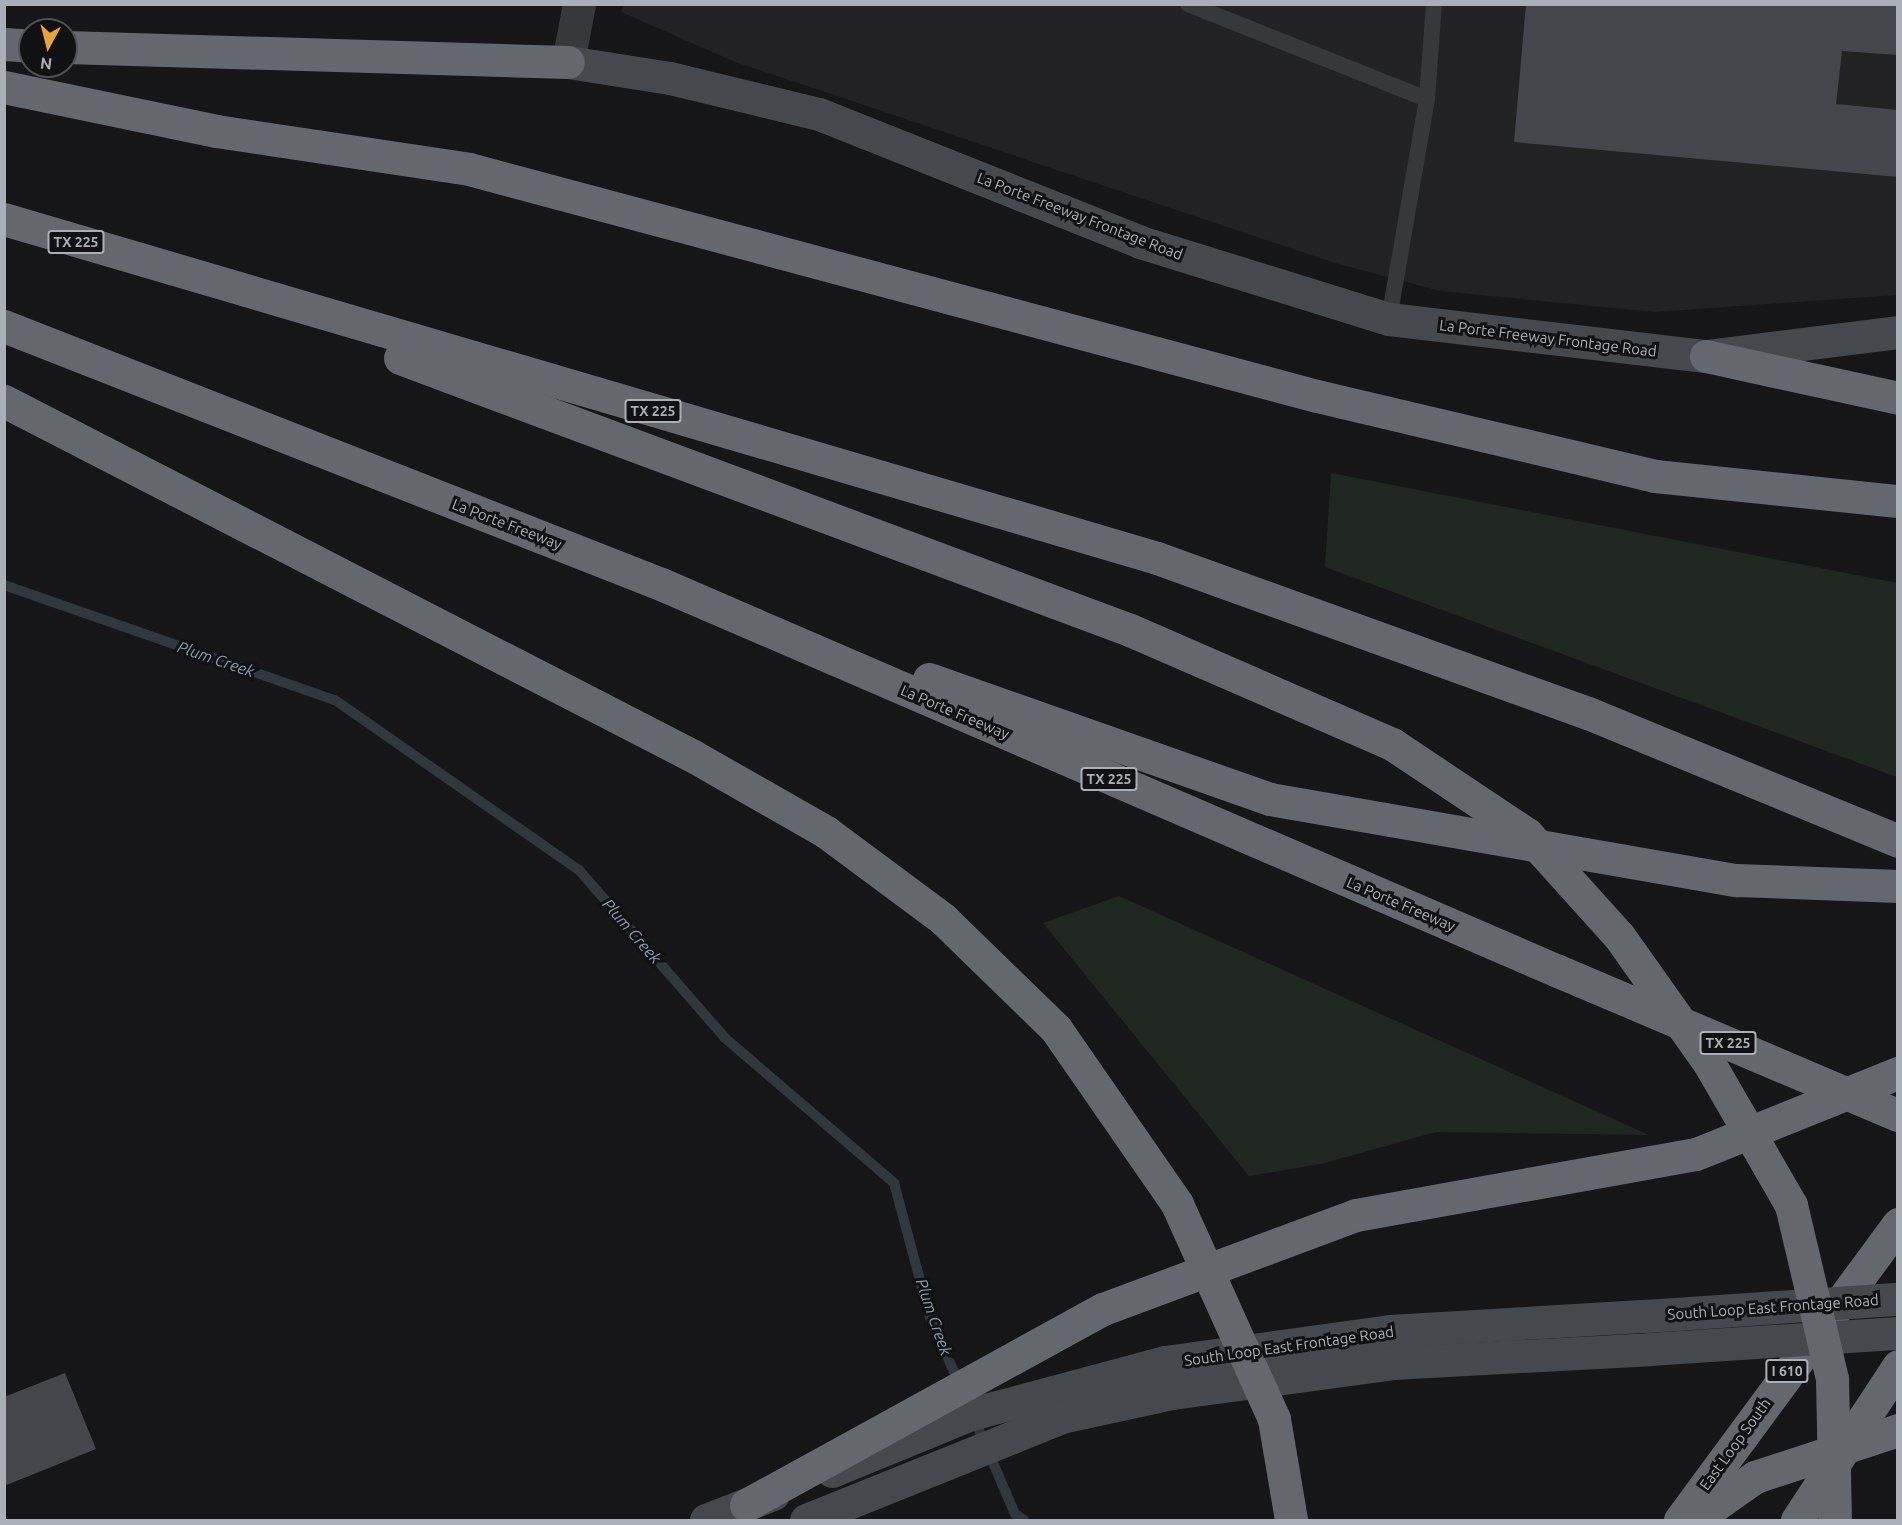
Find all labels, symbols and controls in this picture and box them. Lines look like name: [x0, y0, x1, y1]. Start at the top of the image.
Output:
north arrow: [18, 18, 78, 78]
text: N: [39, 54, 53, 74]
street label: La Porte Freeway Frontage Road: [975, 168, 1185, 264]
road number: TX 225: [48, 231, 104, 253]
street label: La Porte Freeway Frontage Road: [1438, 316, 1658, 360]
road number: TX 225: [624, 400, 682, 422]
street label: La Porte Freeway: [450, 495, 564, 553]
water label: Plum Creek: [175, 637, 257, 681]
street label: La Porte Freeway: [898, 681, 1012, 743]
road number: TX 225: [1080, 768, 1138, 790]
street label: La Porte Freeway: [1344, 873, 1458, 935]
water label: Plum Creek: [599, 895, 665, 967]
road number: TX 225: [1700, 1032, 1756, 1054]
water label: Plum Creek: [912, 1276, 956, 1358]
street label: South Loop East Frontage Road: [1667, 1291, 1879, 1323]
street label: South Loop East Frontage Road: [1183, 1322, 1395, 1370]
road number: I 610: [1764, 1360, 1810, 1382]
street label: East Loop South: [1696, 1395, 1774, 1493]

